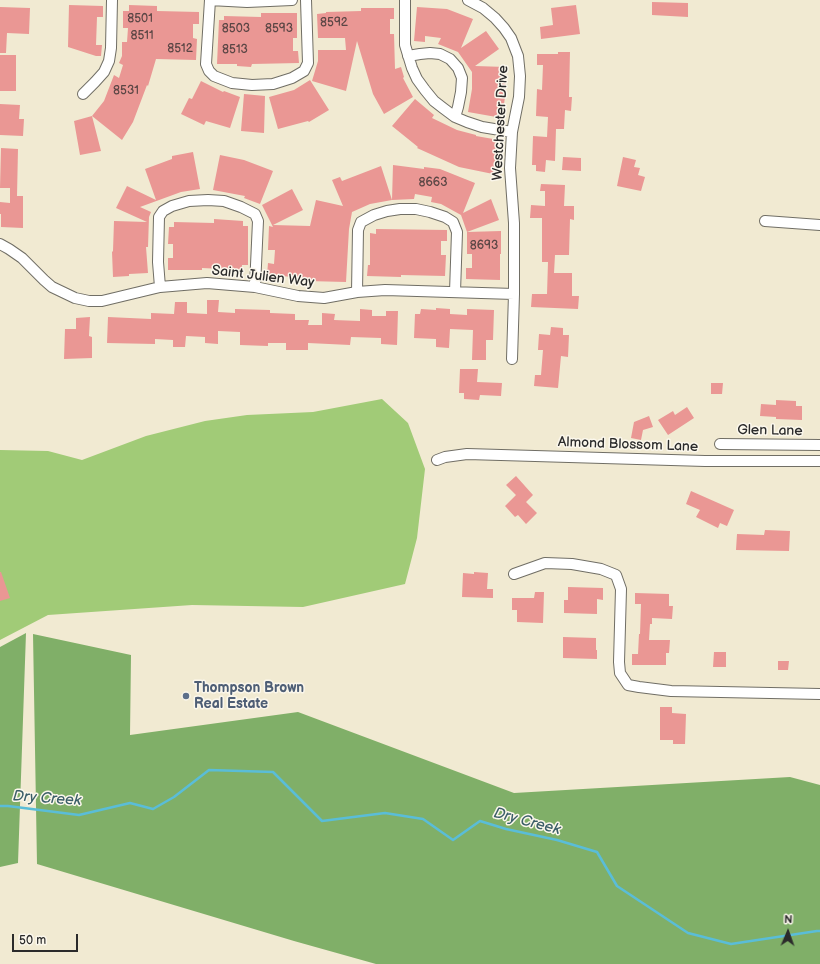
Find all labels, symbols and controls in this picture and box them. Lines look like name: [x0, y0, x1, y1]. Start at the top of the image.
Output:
house number: 8501: [127, 12, 153, 26]
house number: 8592: [320, 16, 348, 30]
house number: 8503: [222, 22, 250, 36]
house number: 8593: [265, 22, 293, 36]
house number: 8511: [130, 29, 154, 43]
house number: 8512: [167, 42, 193, 56]
house number: 8513: [222, 43, 248, 57]
street label: Westchester Drive: [490, 65, 512, 181]
house number: 8531: [113, 84, 139, 98]
house number: 8663: [418, 176, 448, 190]
house number: 8693: [470, 239, 498, 253]
street label: Saint Julien Way: [211, 262, 315, 292]
street label: Glen Lane: [737, 422, 803, 440]
street label: Almond Blossom Lane: [558, 434, 698, 456]
place label: Thompson Brown Real Estate: [194, 680, 304, 712]
marker: Thompson Brown Real Estate: [181, 691, 191, 701]
water label: Dry Creek: [12, 788, 82, 810]
water label: Dry Creek: [492, 804, 562, 840]
north arrow: [768, 912, 808, 952]
text: N: [784, 913, 793, 926]
scale bar: [14, 926, 80, 952]
text: 50 m: [19, 933, 46, 948]

